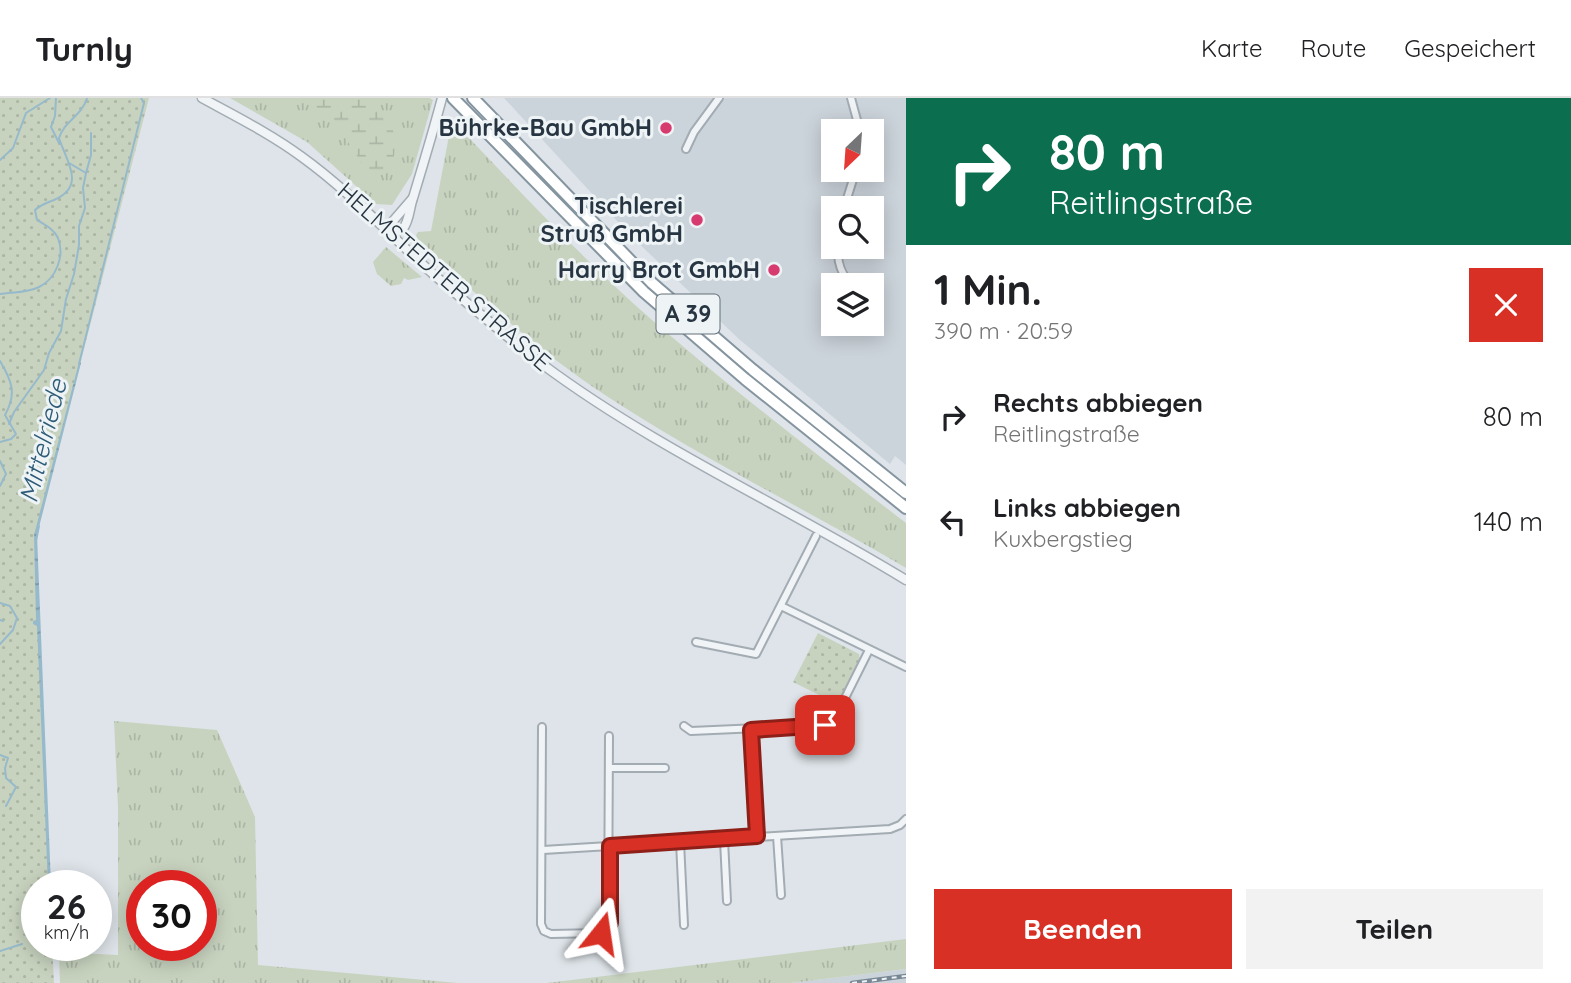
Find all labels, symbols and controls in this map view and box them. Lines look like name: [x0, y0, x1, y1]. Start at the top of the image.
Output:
text: Turnly: [35, 28, 133, 69]
text: Karte: [1201, 33, 1263, 63]
text: Route: [1301, 33, 1366, 63]
text: Gespeichert: [1404, 33, 1536, 63]
place label: Bührke-Bau GmbH: [438, 112, 652, 142]
north arrow: [821, 119, 884, 182]
map controls: [821, 119, 884, 336]
marker: Bührke-Bau GmbH: [658, 120, 674, 136]
text: 80 m: [1049, 121, 1165, 182]
icon: right: [934, 126, 1025, 217]
street label: HELMSTEDTER STRASSE: [332, 175, 557, 377]
text: Reitlingstraße: [1049, 182, 1253, 222]
place label: Tischlerei Struß GmbH: [540, 190, 683, 248]
button: search: [821, 196, 884, 259]
marker: Tischlerei Struß GmbH: [689, 212, 705, 228]
place label: Harry Brot GmbH: [558, 254, 760, 284]
marker: Harry Brot GmbH: [766, 262, 782, 278]
text: 1 Min.: [934, 263, 1042, 316]
button: close: [1469, 268, 1543, 342]
button: layers: [821, 273, 884, 336]
road number: A 39: [656, 294, 720, 334]
text: 390 m · 20:59: [934, 316, 1073, 345]
water label: Mittelriede: [11, 375, 74, 506]
text: Rechts abbiegen: [993, 386, 1203, 419]
icon: right: [934, 398, 972, 436]
text: 80 m: [1483, 400, 1543, 433]
text: Reitlingstraße: [993, 419, 1140, 448]
text: Links abbiegen: [993, 491, 1181, 524]
icon: left: [934, 503, 972, 541]
text: 140 m: [1474, 505, 1543, 538]
text: Kuxbergstieg: [993, 524, 1133, 553]
pin: [795, 695, 855, 755]
icon: arrive: [806, 706, 844, 744]
speed limit sign: 30: [126, 870, 217, 961]
text: 26: [47, 884, 86, 928]
button: Beenden: [934, 889, 1232, 969]
button: Teilen: [1246, 889, 1543, 969]
position arrow: [564, 896, 638, 970]
text: km/h: [44, 921, 89, 944]

